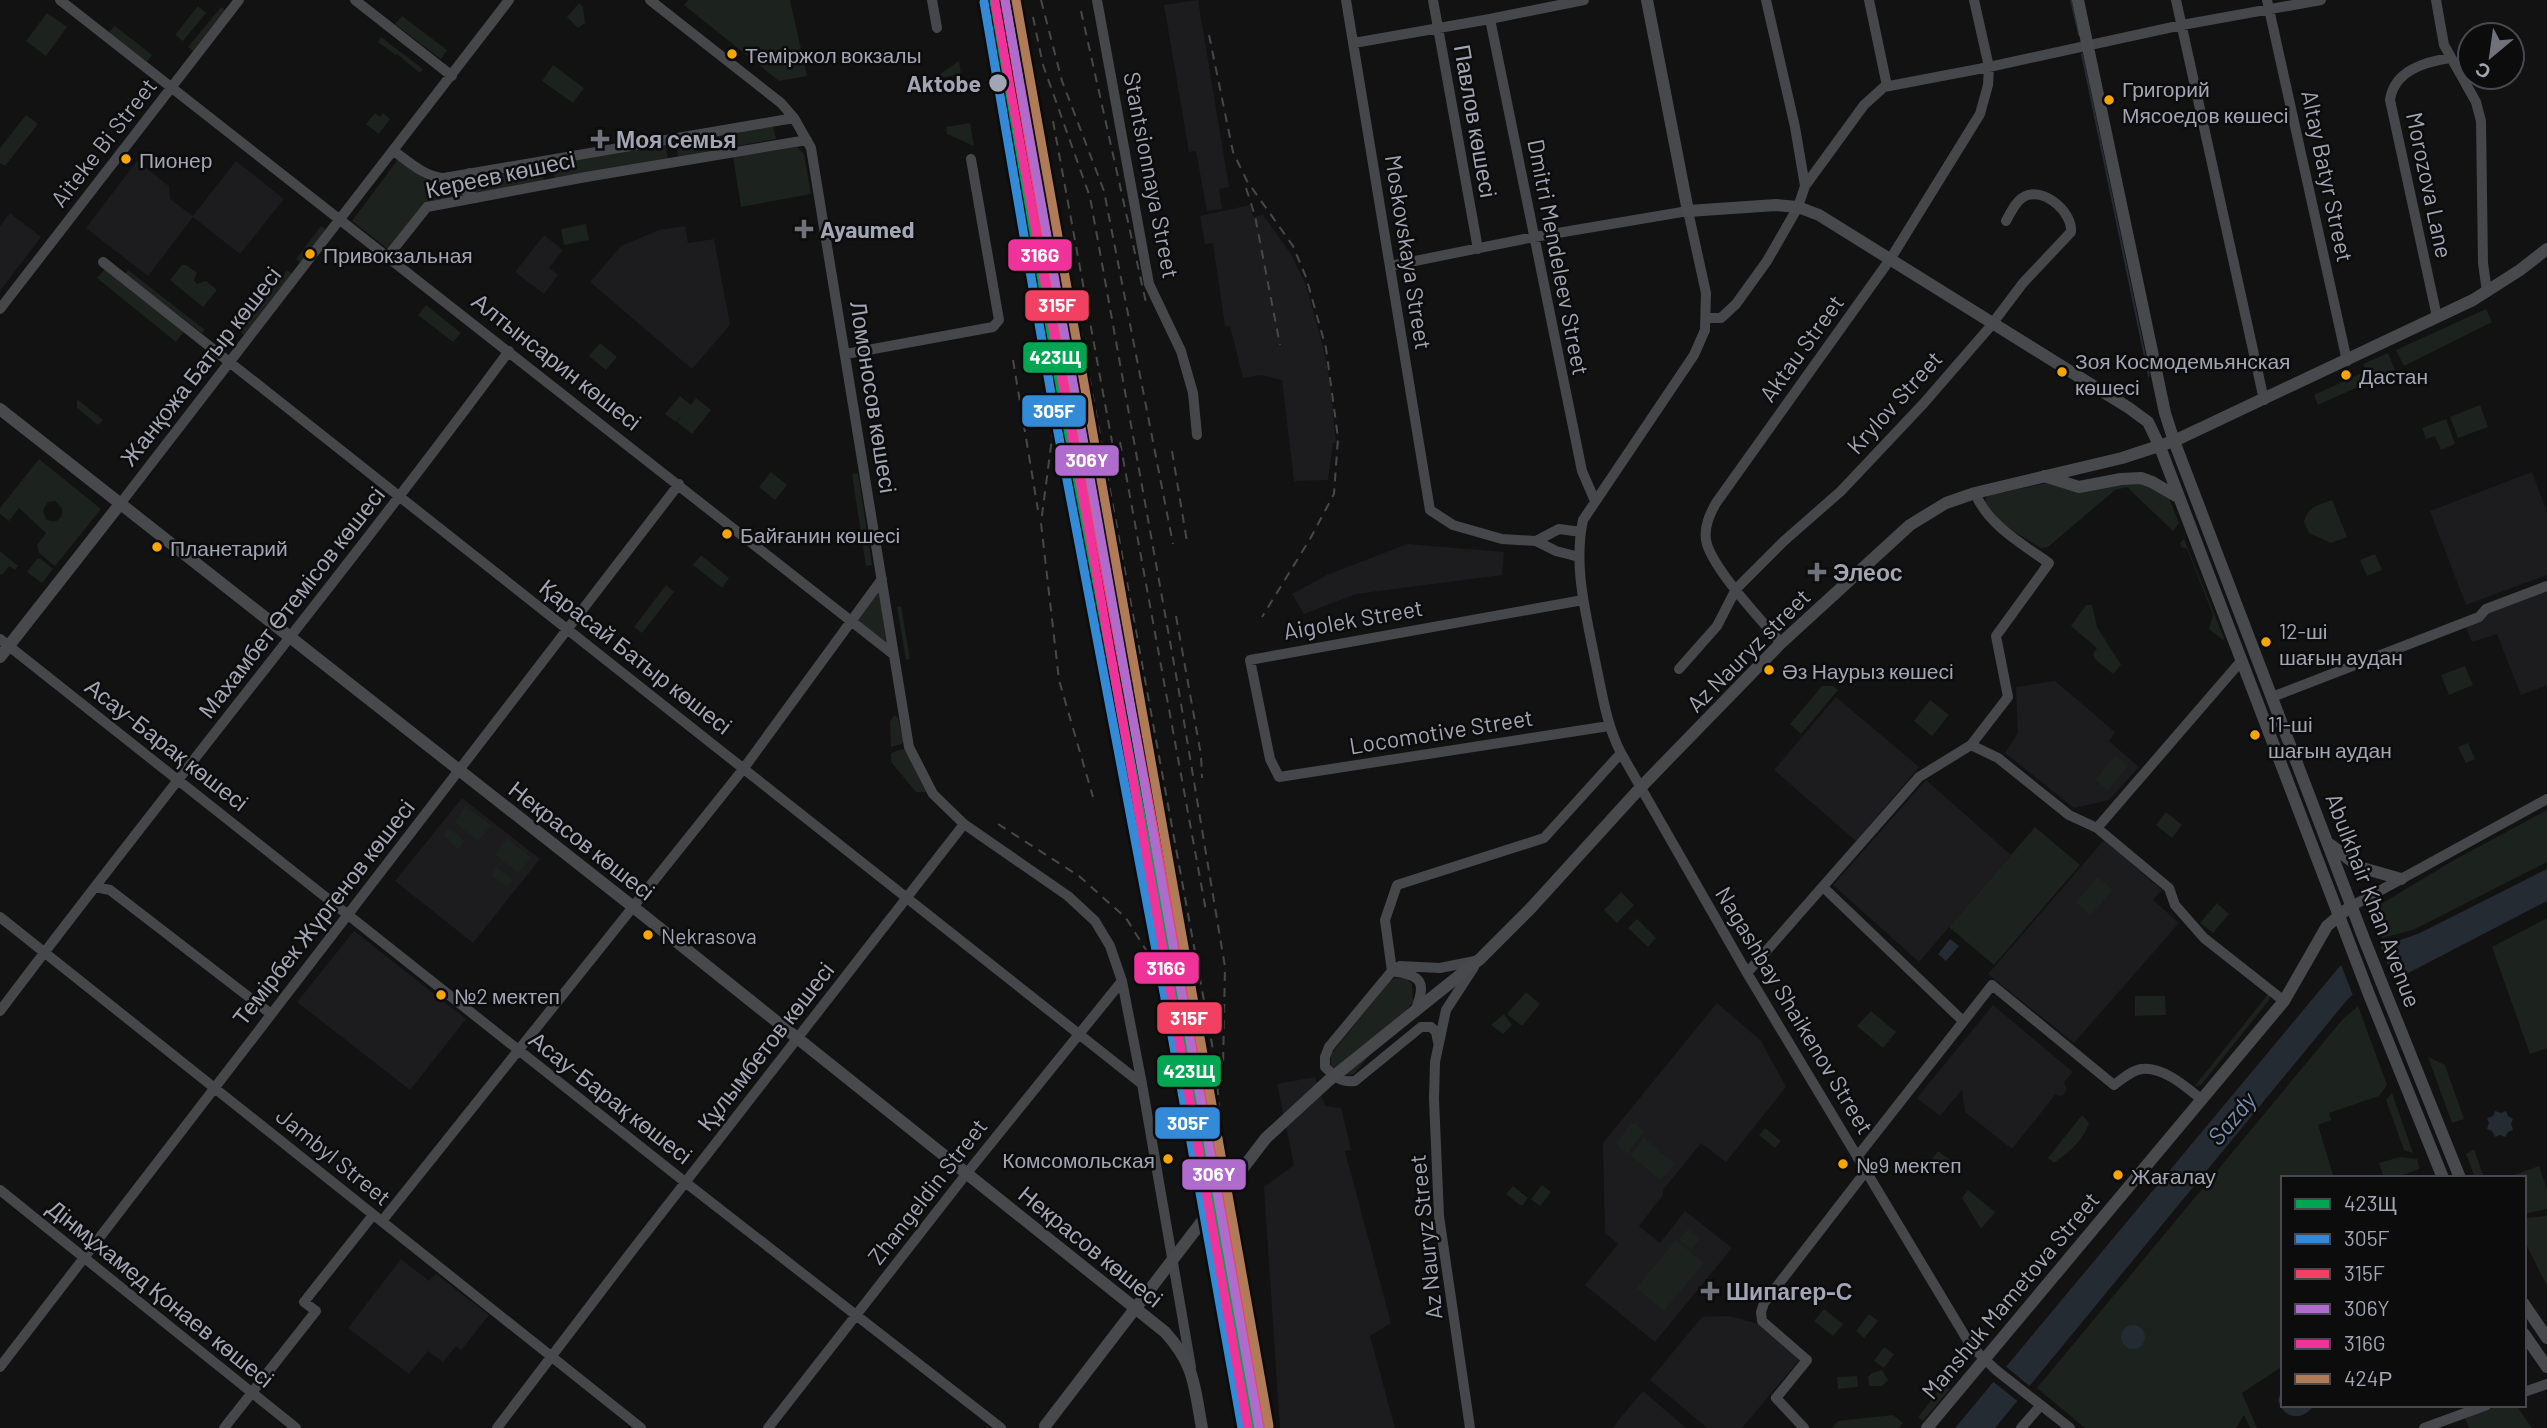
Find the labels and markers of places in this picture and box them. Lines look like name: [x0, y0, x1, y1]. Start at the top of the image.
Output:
place label: Теміржол вокзалы: [745, 42, 922, 67]
marker: Теміржол вокзалы: [725, 47, 739, 61]
place label: Aktobe: [906, 69, 981, 97]
marker: Aktobe: [987, 72, 1009, 94]
place label: Григорий Мясоедов көшесі: [2122, 76, 2288, 127]
marker: Григорий Мясоедов көшесі: [2102, 93, 2116, 107]
place label: Моя семья: [616, 125, 737, 153]
marker: Моя семья: [590, 129, 610, 149]
place label: Пионер: [139, 147, 212, 172]
marker: Пионер: [119, 152, 133, 166]
place label: Ayaumed: [820, 215, 915, 243]
marker: Ayaumed: [794, 219, 814, 239]
place label: Привокзальная: [323, 242, 473, 267]
marker: Привокзальная: [303, 247, 317, 261]
place label: Зоя Космодемьянская көшесі: [2075, 348, 2290, 399]
place label: Дастан: [2359, 363, 2428, 388]
marker: Зоя Космодемьянская көшесі: [2055, 365, 2069, 379]
marker: Дастан: [2339, 368, 2353, 382]
place label: Байғанин көшесі: [740, 522, 900, 547]
marker: Байғанин көшесі: [720, 527, 734, 541]
place label: Планетарий: [170, 535, 288, 560]
marker: Планетарий: [150, 540, 164, 554]
place label: Элеос: [1833, 558, 1903, 586]
marker: Элеос: [1807, 562, 1827, 582]
place label: 12-ші шағын аудан: [2279, 618, 2403, 669]
marker: 12-ші шағын аудан: [2259, 635, 2273, 649]
place label: Әз Наурыз көшесі: [1782, 658, 1954, 683]
marker: Әз Наурыз көшесі: [1762, 663, 1776, 677]
place label: 11-ші шағын аудан: [2268, 711, 2392, 762]
marker: 11-ші шағын аудан: [2248, 728, 2262, 742]
place label: Nekrasova: [661, 923, 757, 948]
marker: Nekrasova: [641, 928, 655, 942]
place label: №2 мектеп: [454, 983, 560, 1008]
marker: №2 мектеп: [434, 988, 448, 1002]
place label: Комсомольская: [1002, 1147, 1155, 1172]
marker: Комсомольская: [1161, 1152, 1175, 1166]
place label: №9 мектеп: [1856, 1152, 1962, 1177]
marker: №9 мектеп: [1836, 1157, 1850, 1171]
place label: Жағалау: [2131, 1163, 2216, 1188]
marker: Жағалау: [2111, 1168, 2125, 1182]
place label: Шипагер-С: [1726, 1277, 1852, 1305]
marker: Шипагер-С: [1700, 1281, 1720, 1301]

